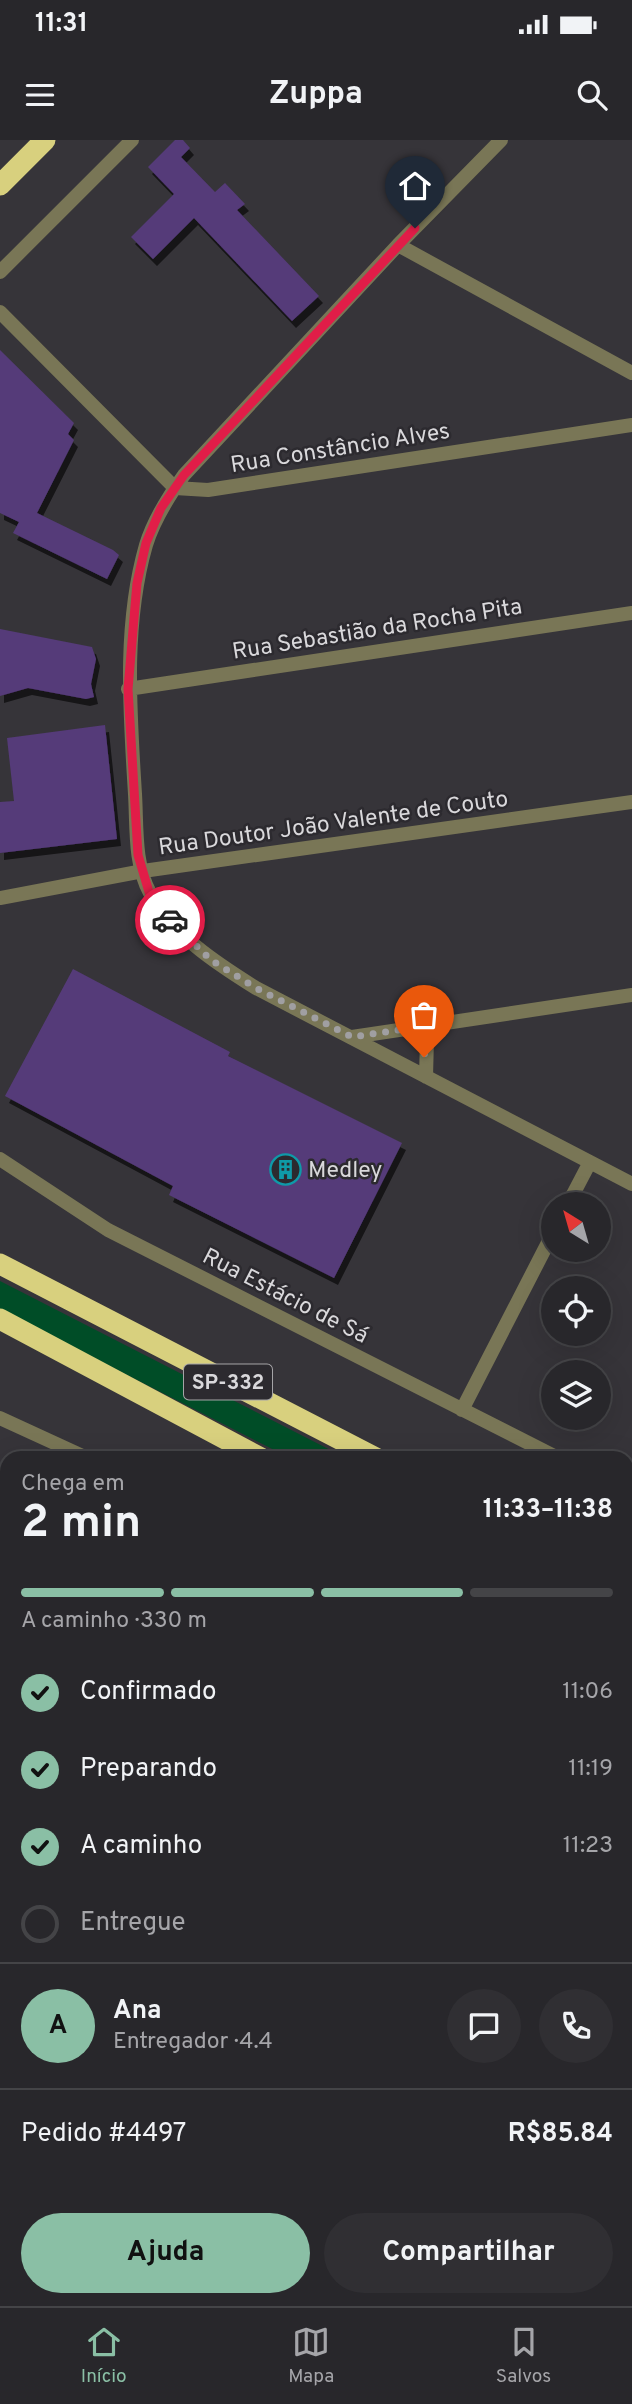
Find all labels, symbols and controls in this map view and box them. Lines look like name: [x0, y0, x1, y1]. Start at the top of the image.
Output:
text: 11:31: [35, 8, 88, 41]
text: Zuppa: [269, 75, 363, 115]
icon: menu: [21, 76, 59, 114]
icon: search: [573, 76, 611, 114]
pin: [385, 156, 445, 228]
icon: home: [396, 167, 434, 205]
street label: Rua Constâncio Alves: [229, 418, 452, 481]
street label: Rua Sebastião da Rocha Pita: [230, 593, 524, 668]
street label: Rua Doutor João Valente de Couto: [157, 786, 510, 863]
courier: [135, 885, 205, 955]
icon: car: [151, 901, 189, 939]
pin: [394, 985, 454, 1057]
icon: bag: [405, 996, 443, 1034]
building icon: Medley: [268, 1152, 302, 1186]
place label: Medley: [308, 1157, 382, 1186]
north arrow: [541, 1192, 611, 1262]
map controls: [541, 1192, 611, 1430]
street label: Rua Estácio de Sá: [197, 1243, 373, 1352]
button: locate: [541, 1276, 611, 1346]
button: layers: [541, 1360, 611, 1430]
road number: SP-332: [184, 1364, 272, 1400]
text: Chega em: [21, 1470, 125, 1499]
text: 11:33–11:38: [483, 1494, 613, 1527]
text: 2 min: [21, 1495, 141, 1554]
text: A caminho · 330 m: [21, 1607, 207, 1636]
icon: check: [21, 1674, 59, 1712]
text: Confirmado: [80, 1676, 217, 1709]
text: 11:06: [562, 1678, 613, 1707]
icon: check: [21, 1751, 59, 1789]
text: Preparando: [80, 1753, 217, 1786]
text: 11:19: [568, 1755, 613, 1784]
icon: check: [21, 1828, 59, 1866]
text: A caminho: [80, 1830, 202, 1863]
text: 11:23: [563, 1832, 613, 1861]
text: Entregue: [80, 1907, 186, 1940]
button: chat: [447, 1989, 521, 2063]
button: phone: [539, 1989, 613, 2063]
text: Ana: [113, 1995, 162, 2028]
text: A: [49, 2010, 67, 2043]
text: Entregador · 4.4: [113, 2028, 273, 2057]
text: Pedido #4497: [21, 2118, 186, 2151]
text: R$85.84: [508, 2118, 613, 2151]
button: Ajuda: [21, 2213, 310, 2293]
button: Compartilhar: [324, 2213, 613, 2293]
tab: Início: [81, 2323, 127, 2389]
tab: Mapa: [288, 2323, 334, 2389]
tab: Salvos: [496, 2323, 551, 2389]

